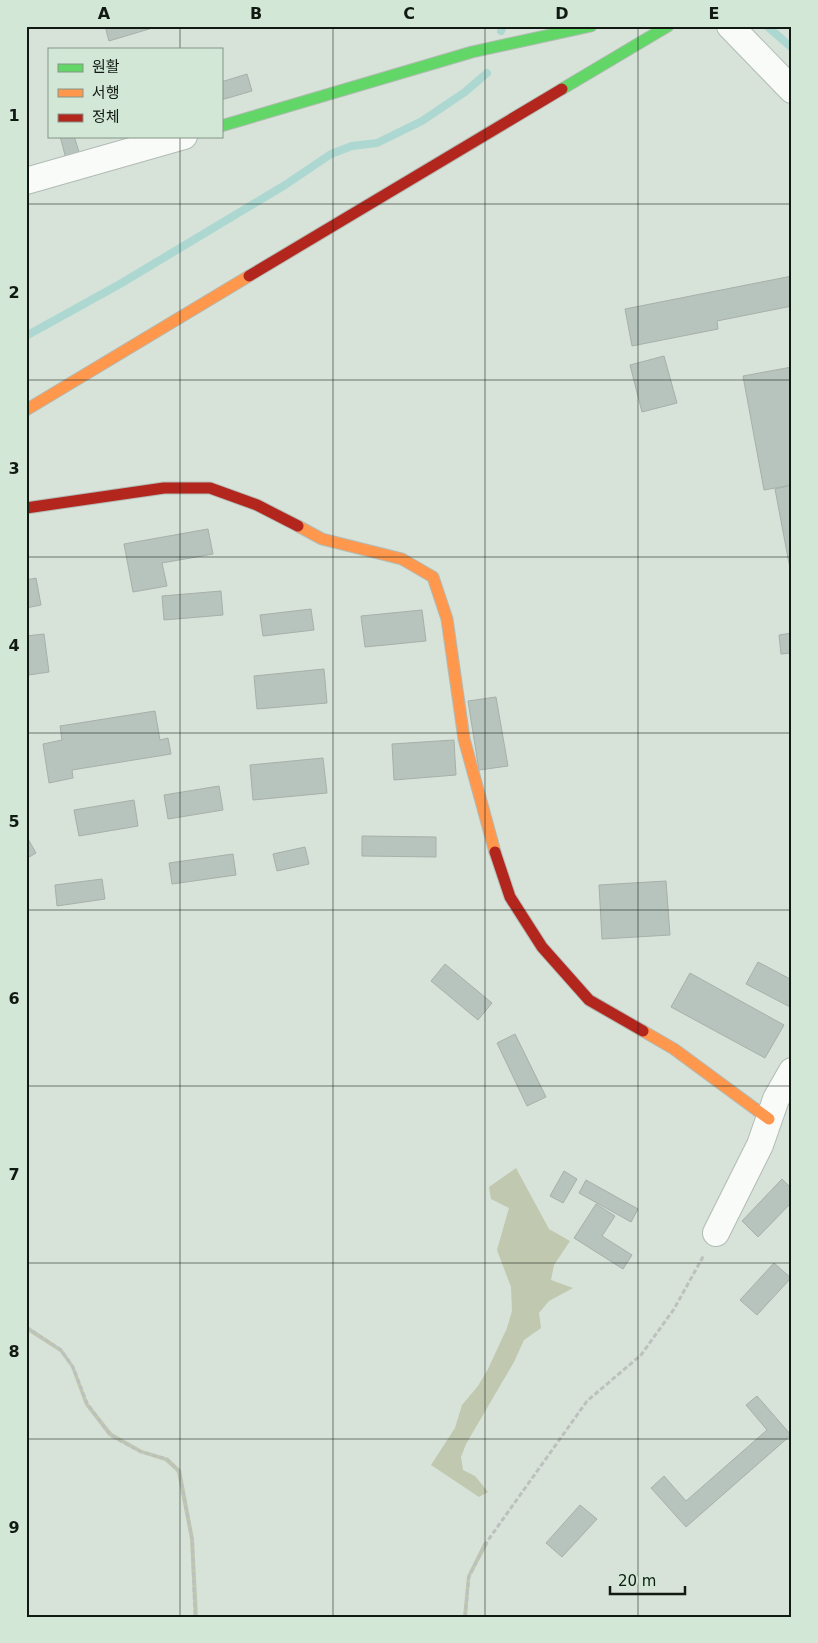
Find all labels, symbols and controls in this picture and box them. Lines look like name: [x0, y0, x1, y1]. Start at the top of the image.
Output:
text: A: [98, 4, 111, 23]
text: B: [250, 4, 262, 23]
text: C: [403, 4, 415, 23]
text: D: [555, 4, 569, 23]
text: E: [709, 4, 719, 23]
legend: [48, 48, 222, 138]
text: 원활: [92, 58, 120, 76]
text: 서행: [92, 84, 120, 102]
text: 1: [8, 106, 20, 125]
text: 정체: [92, 108, 120, 126]
text: 2: [8, 283, 20, 302]
text: 3: [8, 459, 20, 478]
text: 4: [8, 636, 20, 655]
text: 5: [8, 812, 20, 831]
text: 6: [8, 989, 20, 1008]
text: 7: [8, 1165, 20, 1184]
text: 8: [8, 1342, 20, 1361]
text: 9: [8, 1518, 20, 1537]
scale bar: [610, 1563, 686, 1595]
text: 20 m: [618, 1572, 656, 1590]

